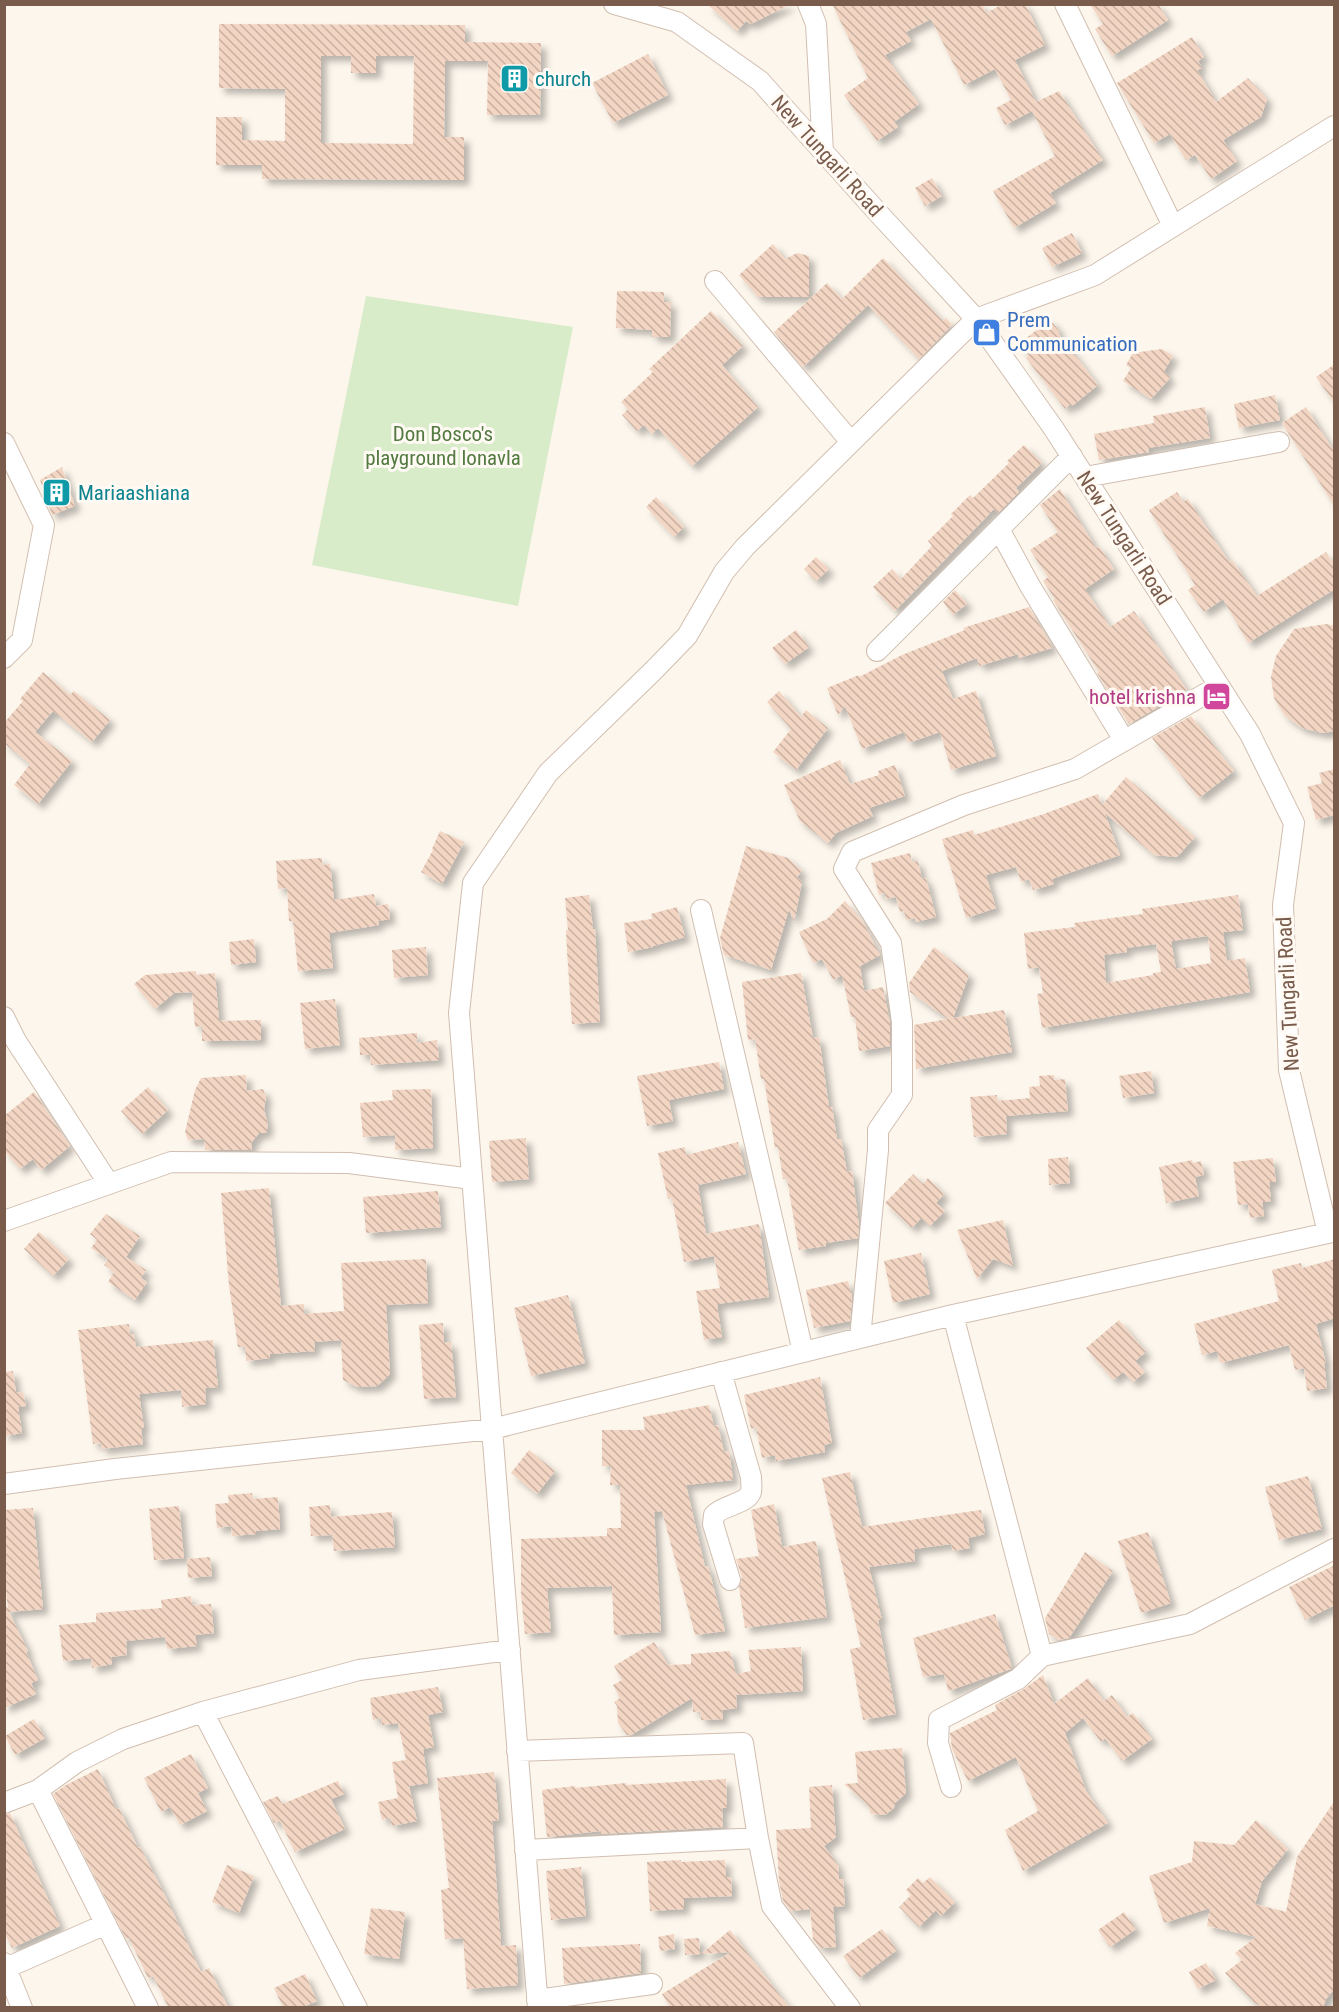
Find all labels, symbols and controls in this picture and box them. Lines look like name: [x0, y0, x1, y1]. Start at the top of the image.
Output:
building icon: church: [498, 63, 530, 95]
place label: church: [535, 67, 591, 91]
street label: New Tungarli Road: [766, 91, 888, 221]
place label: Prem Communication: [1007, 308, 1138, 356]
shop icon: Prem Communication: [970, 316, 1002, 348]
park label: Don Bosco's playground lonavla: [365, 422, 521, 470]
street label: New Tungarli Road: [1072, 467, 1176, 609]
building icon: Mariaashiana: [41, 477, 73, 509]
place label: Mariaashiana: [78, 481, 190, 505]
hotel icon: hotel krishna: [1201, 681, 1233, 713]
place label: hotel krishna: [1089, 685, 1196, 709]
street label: New Tungarli Road: [1272, 916, 1304, 1072]

